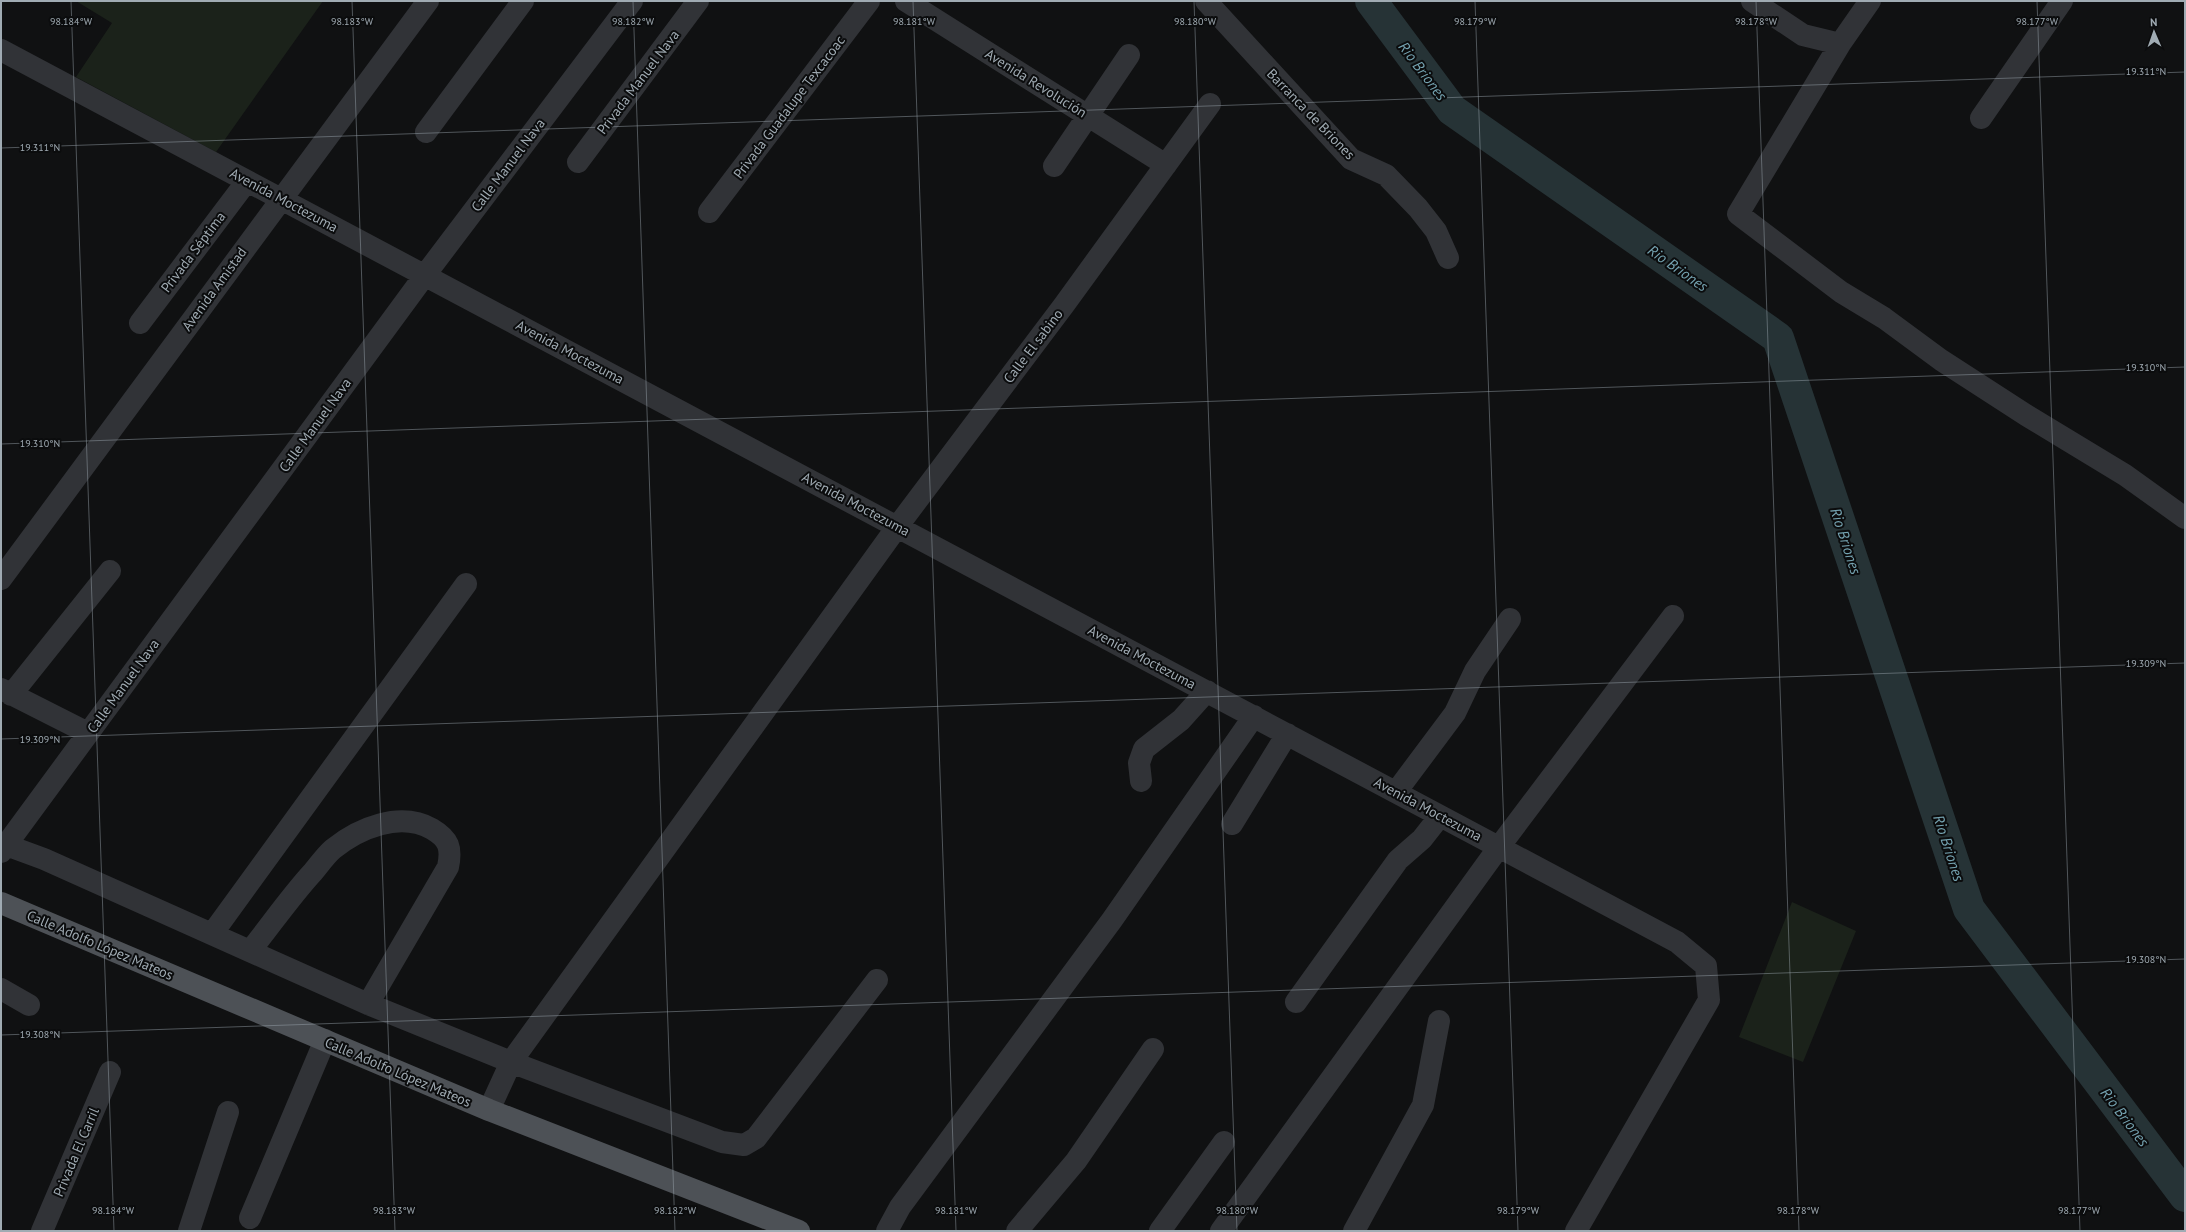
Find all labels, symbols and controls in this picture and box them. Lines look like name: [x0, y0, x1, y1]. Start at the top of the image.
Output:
north arrow: [2134, 12, 2174, 52]
text: 98.184°W: [50, 15, 93, 28]
text: 98.183°W: [331, 15, 374, 28]
text: 98.182°W: [612, 15, 655, 28]
text: 98.181°W: [893, 15, 936, 28]
text: 98.180°W: [1174, 15, 1217, 28]
text: 98.179°W: [1454, 15, 1497, 28]
text: 98.178°W: [1735, 15, 1778, 28]
text: 98.177°W: [2016, 15, 2059, 28]
text: N: [2150, 15, 2158, 29]
street label: Privada Manuel Nava: [593, 26, 683, 138]
street label: Privada Guadalupe Texcacoac: [729, 32, 849, 182]
water label: Rio Briones: [1395, 38, 1451, 104]
street label: Avenida Revolución: [982, 45, 1090, 121]
street label: Barranca de Briones: [1263, 65, 1359, 163]
text: 19.311°N: [2126, 65, 2166, 78]
street label: Calle Manuel Nava: [467, 115, 549, 215]
text: 19.311°N: [20, 141, 60, 154]
street label: Avenida Moctezuma: [227, 164, 341, 236]
street label: Privada Séptima: [157, 208, 229, 296]
water label: Rio Briones: [1644, 240, 1712, 296]
street label: Avenida Amistad: [178, 244, 250, 334]
street label: Calle El sabino: [999, 305, 1067, 387]
street label: Avenida Moctezuma: [513, 316, 627, 388]
text: 19.310°N: [2126, 361, 2166, 374]
street label: Calle Manuel Nava: [275, 374, 355, 476]
text: 19.310°N: [20, 437, 60, 450]
street label: Avenida Moctezuma: [799, 468, 913, 540]
water label: Rio Briones: [1826, 505, 1866, 577]
street label: Avenida Moctezuma: [1085, 621, 1199, 693]
street label: Calle Manuel Nava: [83, 635, 163, 737]
text: 19.309°N: [2126, 657, 2166, 670]
text: 19.309°N: [20, 733, 60, 746]
street label: Avenida Moctezuma: [1371, 773, 1485, 845]
water label: Rio Briones: [1929, 812, 1969, 884]
street label: Calle Adolfo López Mateos: [24, 906, 176, 984]
text: 19.308°N: [2126, 953, 2166, 966]
text: 19.308°N: [20, 1028, 60, 1041]
street label: Calle Adolfo López Mateos: [322, 1033, 474, 1111]
water label: Rio Briones: [2097, 1084, 2153, 1150]
street label: Privada El Carril: [49, 1105, 103, 1199]
text: 98.184°W: [92, 1204, 135, 1217]
text: 98.183°W: [373, 1204, 416, 1217]
text: 98.182°W: [654, 1204, 697, 1217]
text: 98.181°W: [935, 1204, 978, 1217]
text: 98.180°W: [1216, 1204, 1259, 1217]
text: 98.179°W: [1497, 1204, 1540, 1217]
text: 98.178°W: [1777, 1204, 1820, 1217]
text: 98.177°W: [2058, 1204, 2101, 1217]

